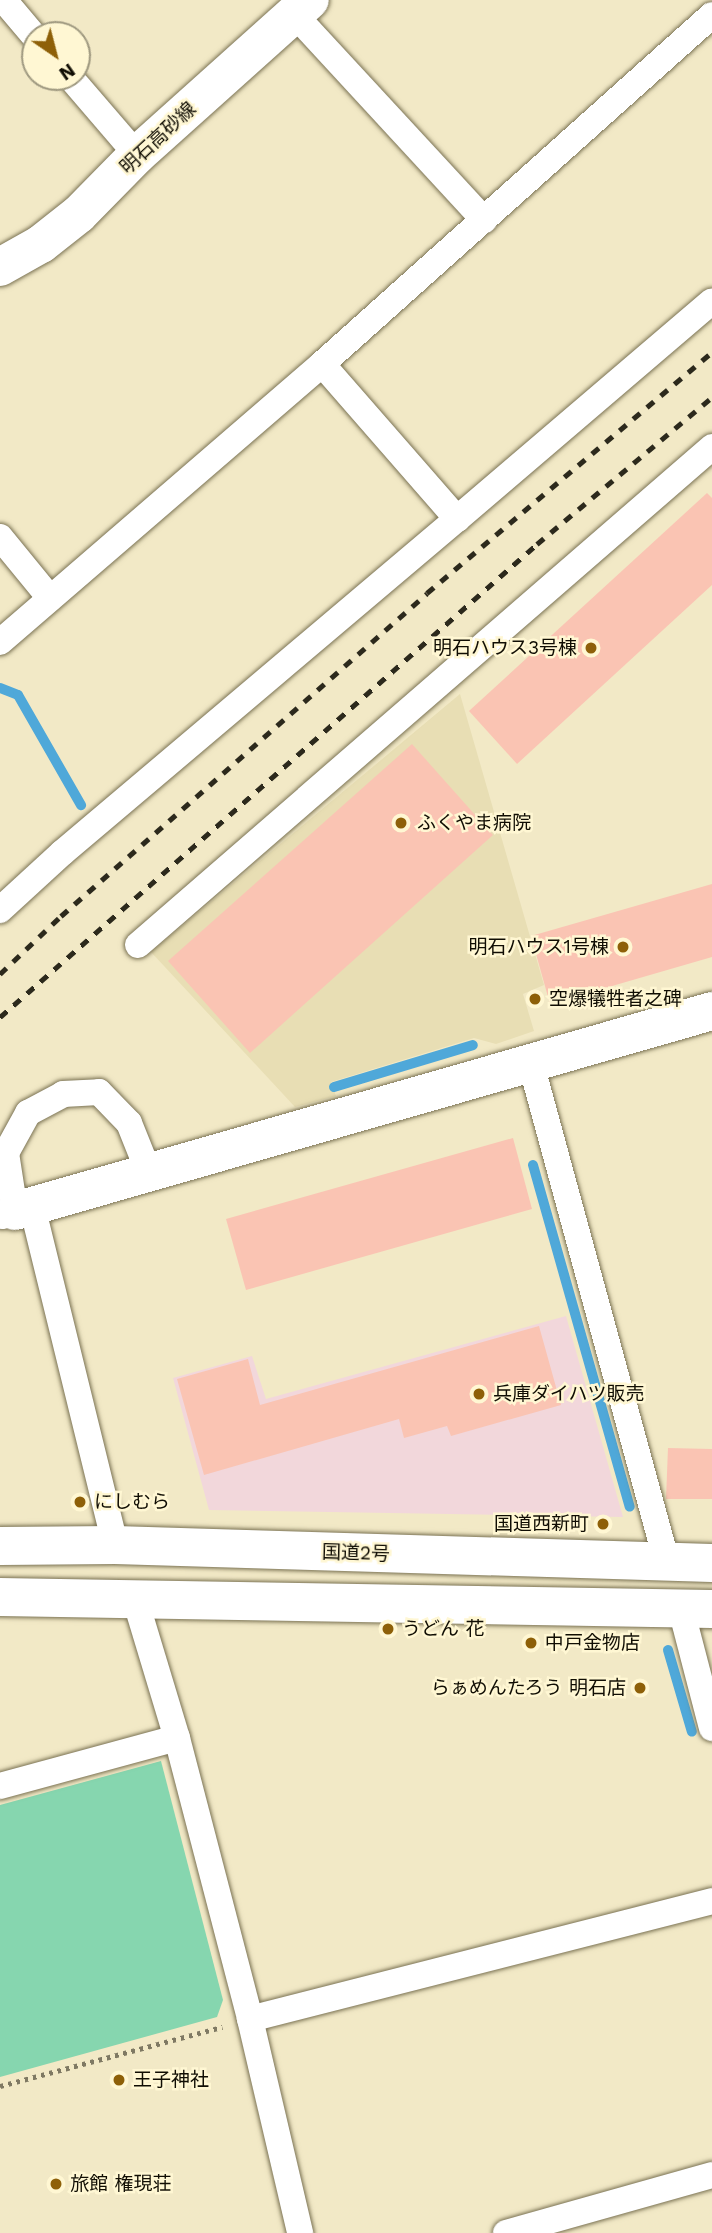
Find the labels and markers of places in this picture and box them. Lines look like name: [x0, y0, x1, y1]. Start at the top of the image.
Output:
place label: 明石ハウス3号棟: [433, 637, 577, 659]
marker: 明石ハウス3号棟: [583, 640, 599, 656]
place label: ふくやま病院: [417, 812, 531, 834]
marker: ふくやま病院: [391, 813, 411, 833]
place label: 明石ハウス1号棟: [469, 936, 609, 958]
marker: 明石ハウス1号棟: [615, 939, 631, 955]
place label: 空爆犠牲者之碑: [549, 988, 682, 1010]
marker: 空爆犠牲者之碑: [527, 991, 543, 1007]
place label: 兵庫ダイハツ販売: [493, 1383, 645, 1405]
marker: 兵庫ダイハツ販売: [471, 1386, 487, 1402]
place label: にしむら: [94, 1491, 170, 1513]
marker: にしむら: [72, 1494, 88, 1510]
place label: 国道西新町: [494, 1513, 589, 1535]
marker: 国道西新町: [595, 1516, 611, 1532]
place label: うどん 花: [402, 1618, 484, 1640]
marker: うどん 花: [380, 1621, 396, 1637]
place label: 中戸金物店: [545, 1632, 640, 1654]
marker: 中戸金物店: [523, 1635, 539, 1651]
place label: らぁめんたろう 明石店: [430, 1677, 626, 1699]
marker: らぁめんたろう 明石店: [632, 1680, 648, 1696]
place label: 王子神社: [133, 2069, 209, 2091]
marker: 王子神社: [111, 2072, 127, 2088]
place label: 旅館 権現荘: [70, 2173, 171, 2195]
marker: 旅館 権現荘: [48, 2176, 64, 2192]

